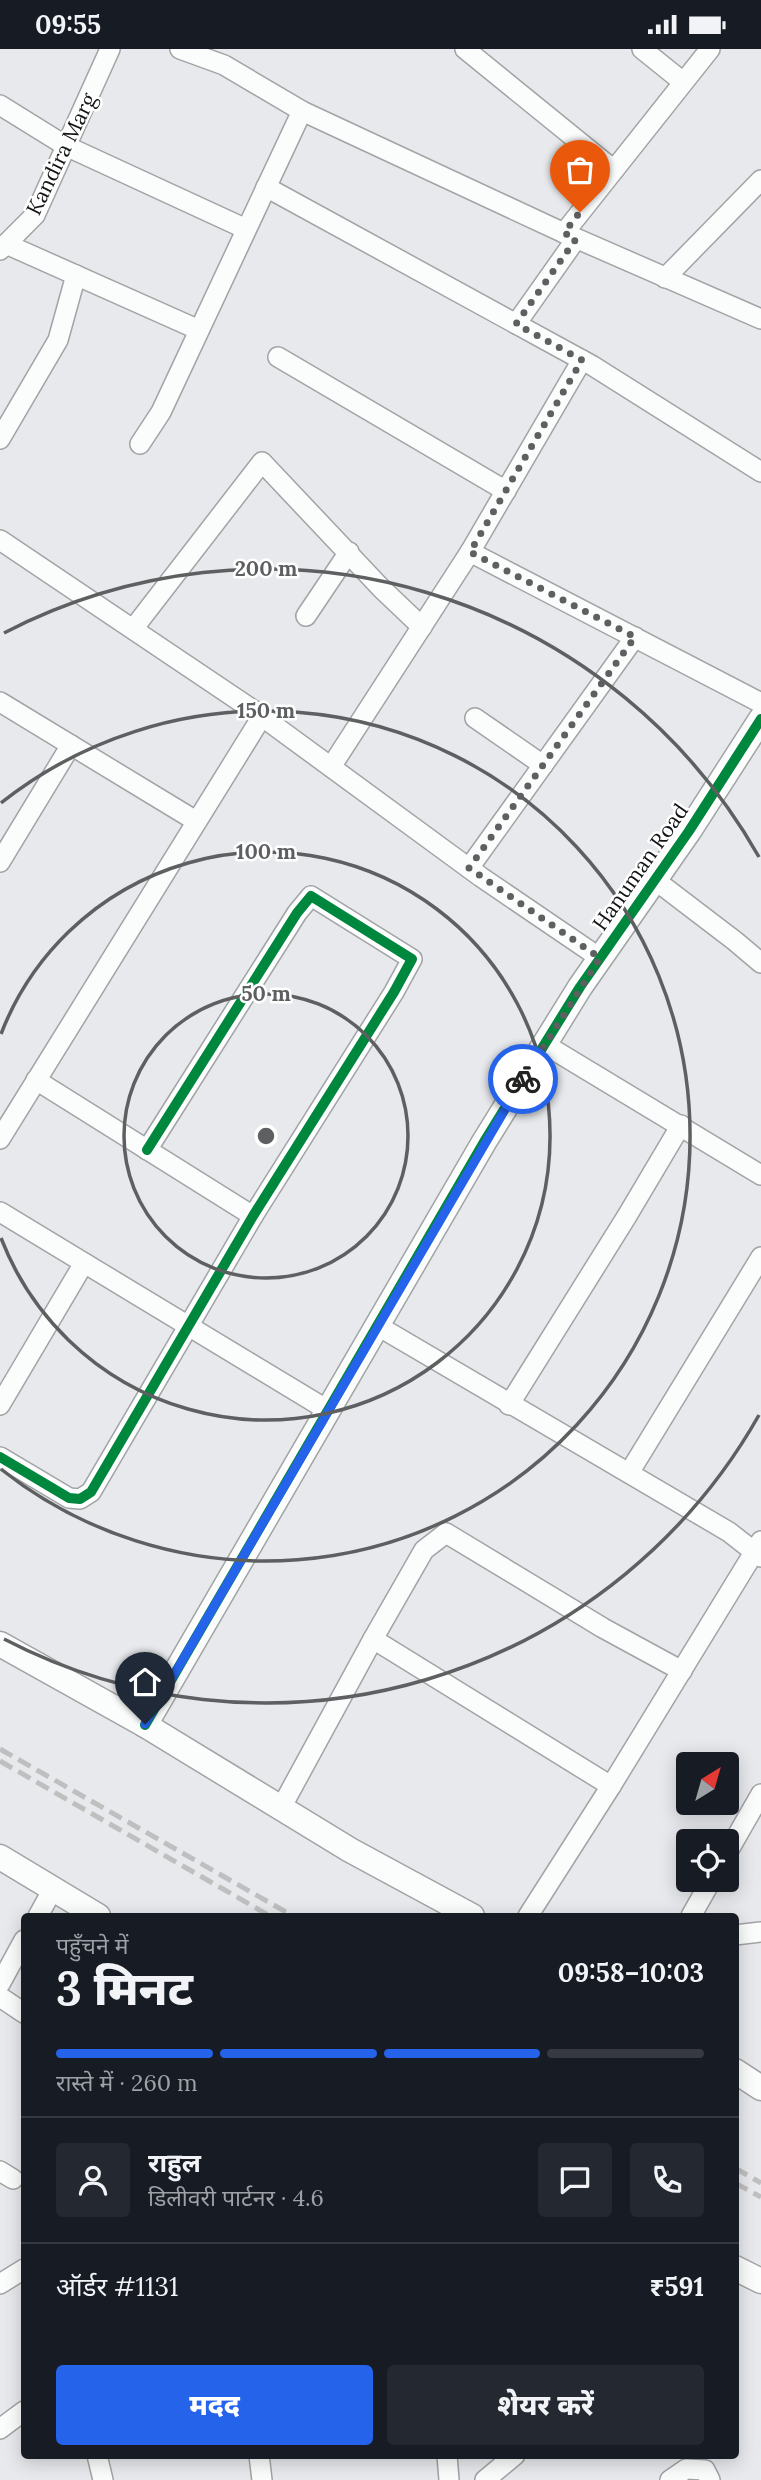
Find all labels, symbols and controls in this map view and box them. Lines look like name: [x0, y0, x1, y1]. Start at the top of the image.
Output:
text: 09:55: [35, 8, 101, 41]
street label: Kandira Marg: [20, 88, 102, 219]
pin: [550, 140, 610, 212]
icon: bag: [561, 151, 599, 189]
text: 200 m: [235, 555, 297, 582]
text: 150 m: [237, 697, 295, 724]
street label: Hanuman Road: [586, 798, 694, 936]
text: 100 m: [236, 838, 296, 865]
text: 50 m: [241, 980, 291, 1007]
courier: [488, 1044, 558, 1114]
icon: bike: [504, 1060, 542, 1098]
centre of rings: [254, 1124, 278, 1148]
pin: [115, 1652, 175, 1724]
icon: home: [126, 1663, 164, 1701]
north arrow: [676, 1752, 738, 1815]
map controls: [676, 1752, 739, 1892]
button: locate: [676, 1829, 739, 1892]
text: पहुँचने में: [56, 1931, 128, 1960]
text: 09:58–10:03: [558, 1956, 704, 1989]
text: 3 मिनट: [56, 1959, 193, 2018]
text: रास्ते में · 260 m: [56, 2068, 198, 2097]
button: person: [56, 2143, 130, 2217]
button: chat: [538, 2143, 612, 2217]
button: phone: [630, 2143, 704, 2217]
text: राहुल: [148, 2146, 201, 2179]
text: डिलीवरी पार्टनर · 4.6: [148, 2183, 324, 2212]
text: ऑर्डर #1131: [56, 2270, 178, 2303]
text: ₹591: [650, 2270, 704, 2303]
button: मदद: [56, 2365, 373, 2445]
button: शेयर करें: [387, 2365, 704, 2445]

